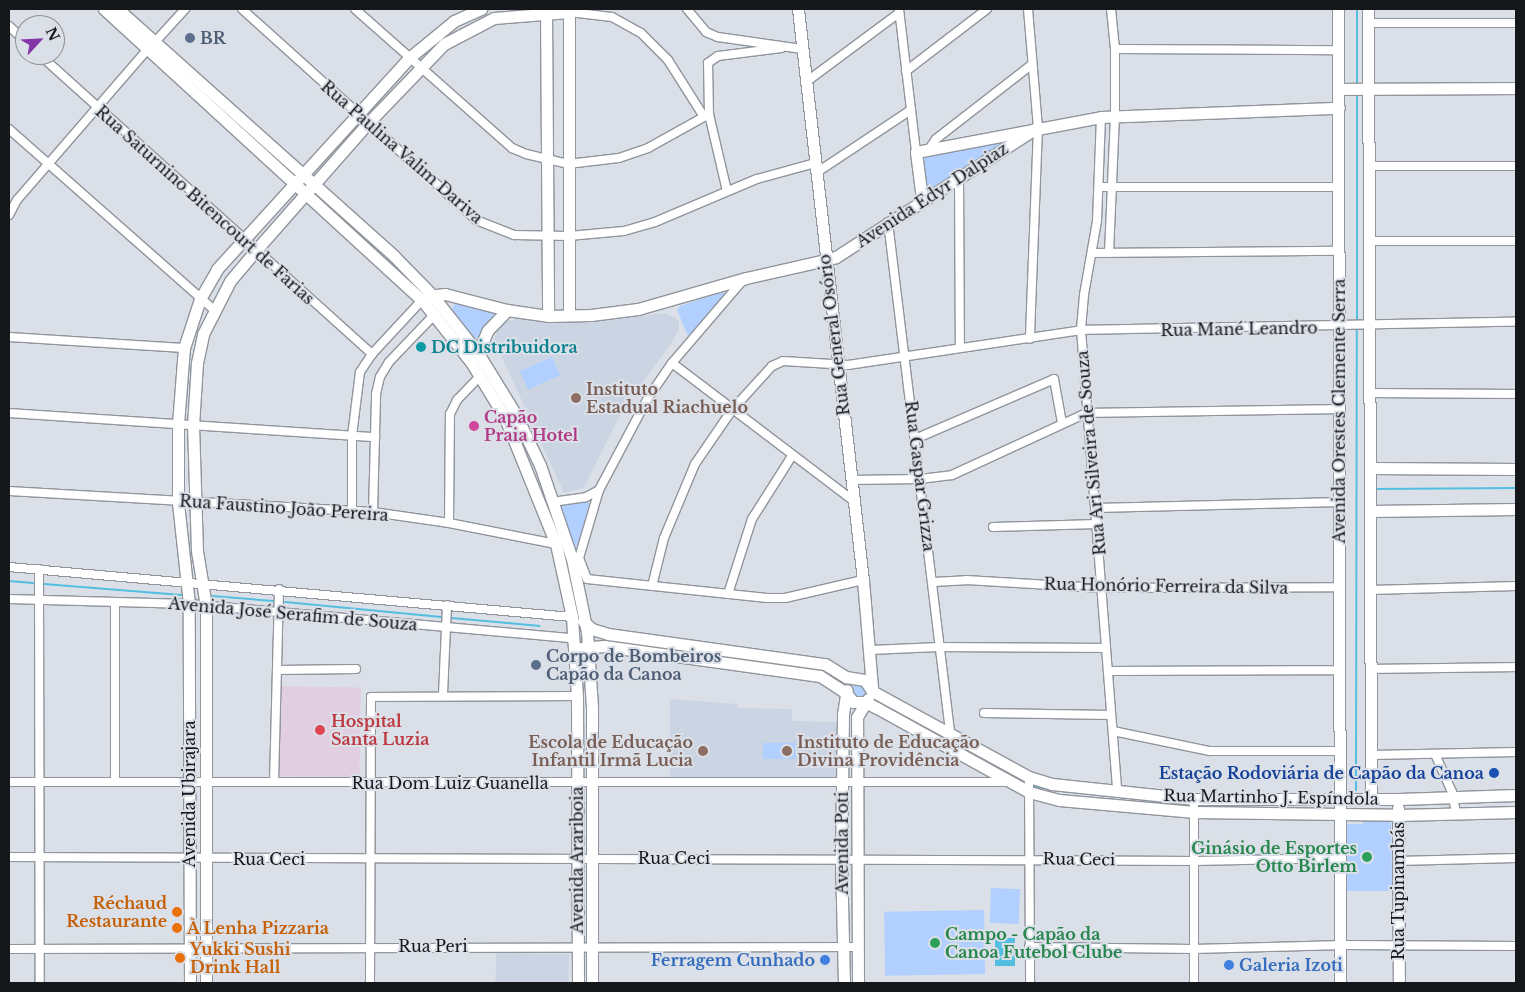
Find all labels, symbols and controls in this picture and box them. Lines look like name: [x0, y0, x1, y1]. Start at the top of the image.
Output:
north arrow: [15, 15, 65, 65]
text: N: [42, 24, 64, 44]
place label: BR: [200, 28, 226, 48]
marker: BR: [184, 32, 196, 44]
street label: Rua Paulina Valim Dariva: [317, 76, 487, 228]
street label: Rua Saturnino Bitencourt de Farias: [92, 102, 318, 308]
street label: Avenida Edyr Dalpiaz: [852, 139, 1012, 251]
street label: Rua General Osório: [815, 253, 853, 417]
street label: Avenida Orestes Clemente Serra: [1329, 279, 1349, 543]
street label: Rua Mané Leandro: [1160, 318, 1318, 340]
place label: DC Distribuidora: [431, 337, 578, 357]
marker: DC Distribuidora: [415, 341, 427, 353]
street label: Rua Ari Silveira de Souza: [1072, 349, 1110, 557]
place label: Instituto Estadual Riachuelo: [586, 379, 748, 417]
marker: Instituto Estadual Riachuelo: [570, 392, 582, 404]
street label: Rua Gaspar Grizza: [901, 399, 939, 553]
place label: Capão Praia Hotel: [484, 407, 578, 445]
marker: Capão Praia Hotel: [468, 420, 480, 432]
street label: Rua Faustino João Pereira: [179, 491, 389, 525]
street label: Rua Honório Ferreira da Silva: [1043, 574, 1289, 598]
street label: Avenida José Serafim de Souza: [168, 594, 418, 634]
place label: Corpo de Bombeiros Capão da Canoa: [546, 646, 721, 684]
marker: Corpo de Bombeiros Capão da Canoa: [530, 659, 542, 671]
place label: Hospital Santa Luzia: [331, 711, 429, 749]
street label: Avenida Ubirajara: [179, 720, 199, 868]
marker: Hospital Santa Luzia: [313, 723, 327, 737]
place label: Escola de Educação Infantil Irmã Lucia: [528, 732, 693, 770]
place label: Instituto de Educação Divina Providência: [797, 732, 980, 770]
marker: Escola de Educação Infantil Irmã Lucia: [697, 745, 709, 757]
marker: Instituto de Educação Divina Providência: [781, 745, 793, 757]
place label: Estação Rodoviária de Capão da Canoa: [1159, 763, 1484, 783]
marker: Estação Rodoviária de Capão da Canoa: [1488, 767, 1500, 779]
street label: Rua Dom Luiz Guanella: [351, 773, 549, 793]
street label: Avenida Arariboia: [567, 786, 587, 934]
street label: Rua Martinho J. Espíndola: [1163, 786, 1379, 808]
street label: Avenida Poti: [832, 791, 852, 895]
street label: Rua Tupinambás: [1388, 821, 1408, 961]
place label: Ginásio de Esportes Otto Birlem: [1191, 838, 1357, 876]
street label: Rua Ceci: [638, 848, 710, 868]
street label: Rua Ceci: [233, 849, 305, 869]
street label: Rua Ceci: [1042, 849, 1116, 869]
marker: Ginásio de Esportes Otto Birlem: [1361, 851, 1373, 863]
place label: Réchaud Restaurante: [66, 893, 167, 931]
marker: Réchaud Restaurante: [171, 906, 183, 918]
place label: À Lenha Pizzaria: [187, 918, 330, 938]
marker: À Lenha Pizzaria: [171, 922, 183, 934]
place label: Campo - Capão da Canoa Futebol Clube: [945, 924, 1122, 962]
street label: Rua Peri: [398, 936, 468, 956]
marker: Campo - Capão da Canoa Futebol Clube: [929, 937, 941, 949]
place label: Yukki Sushi Drink Hall: [190, 939, 290, 977]
place label: Ferragem Cunhado: [651, 950, 815, 970]
marker: Yukki Sushi Drink Hall: [174, 952, 186, 964]
marker: Ferragem Cunhado: [819, 954, 831, 966]
place label: Galeria Izoti: [1239, 955, 1343, 975]
marker: Galeria Izoti: [1223, 959, 1235, 971]

